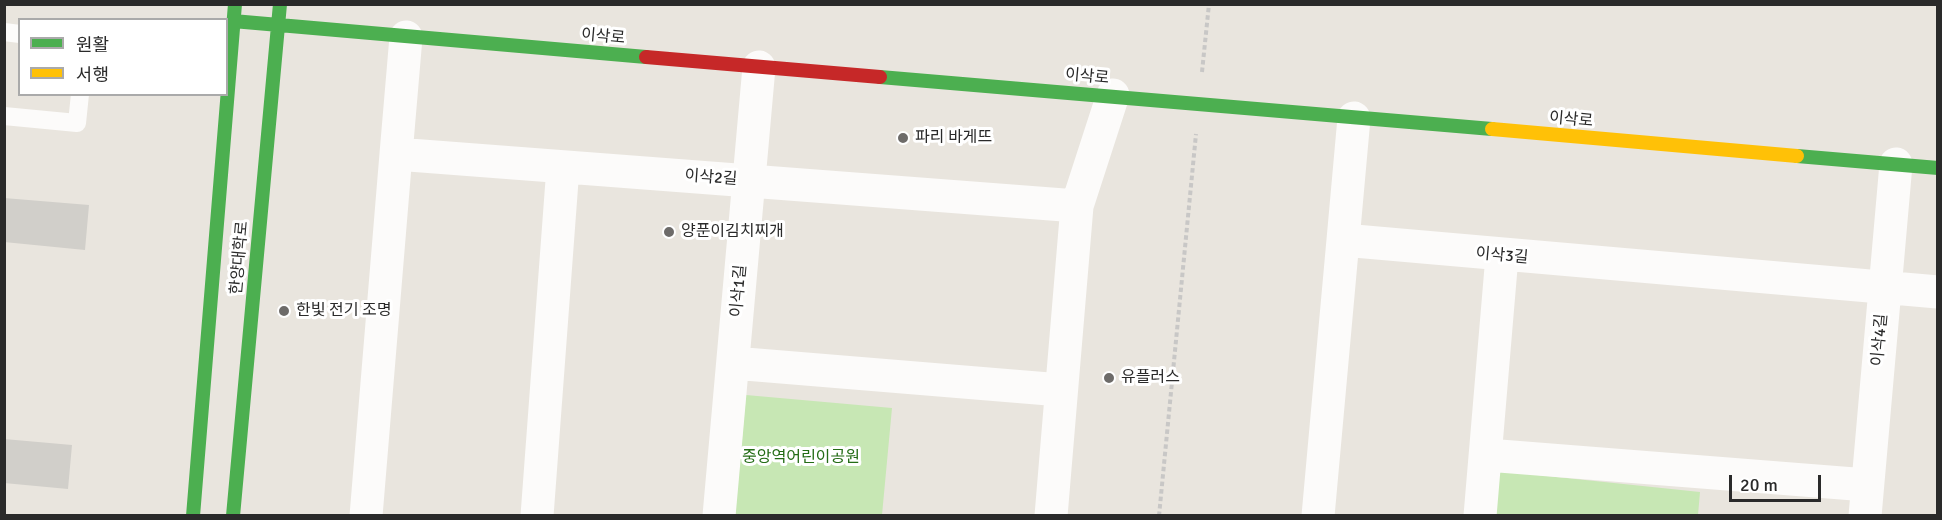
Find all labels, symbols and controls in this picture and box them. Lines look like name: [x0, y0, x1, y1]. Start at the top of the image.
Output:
legend: [18, 18, 228, 96]
street label: 이삭로: [580, 26, 626, 48]
text: 원활: [76, 34, 109, 56]
text: 서행: [76, 64, 109, 86]
street label: 이삭로: [1064, 66, 1110, 88]
street label: 이삭로: [1548, 109, 1594, 131]
place label: 파리 바게뜨: [915, 128, 992, 148]
marker: 파리 바게뜨: [896, 131, 910, 145]
street label: 이삭2길: [684, 167, 738, 189]
street label: 한양대학로: [227, 221, 253, 295]
place label: 양푼이김치찌개: [681, 222, 784, 242]
marker: 양푼이김치찌개: [662, 225, 676, 239]
street label: 이삭3길: [1475, 244, 1529, 268]
street label: 이삭1길: [727, 264, 751, 318]
place label: 한빛 전기 조명: [296, 301, 391, 321]
marker: 한빛 전기 조명: [277, 304, 291, 318]
street label: 이삭4길: [1868, 313, 1892, 367]
place label: 유플러스: [1121, 368, 1180, 388]
marker: 유플러스: [1102, 371, 1116, 385]
park label: 중앙역어린이공원: [742, 448, 860, 468]
scale bar: [1732, 463, 1824, 501]
text: 20 m: [1740, 474, 1778, 496]

